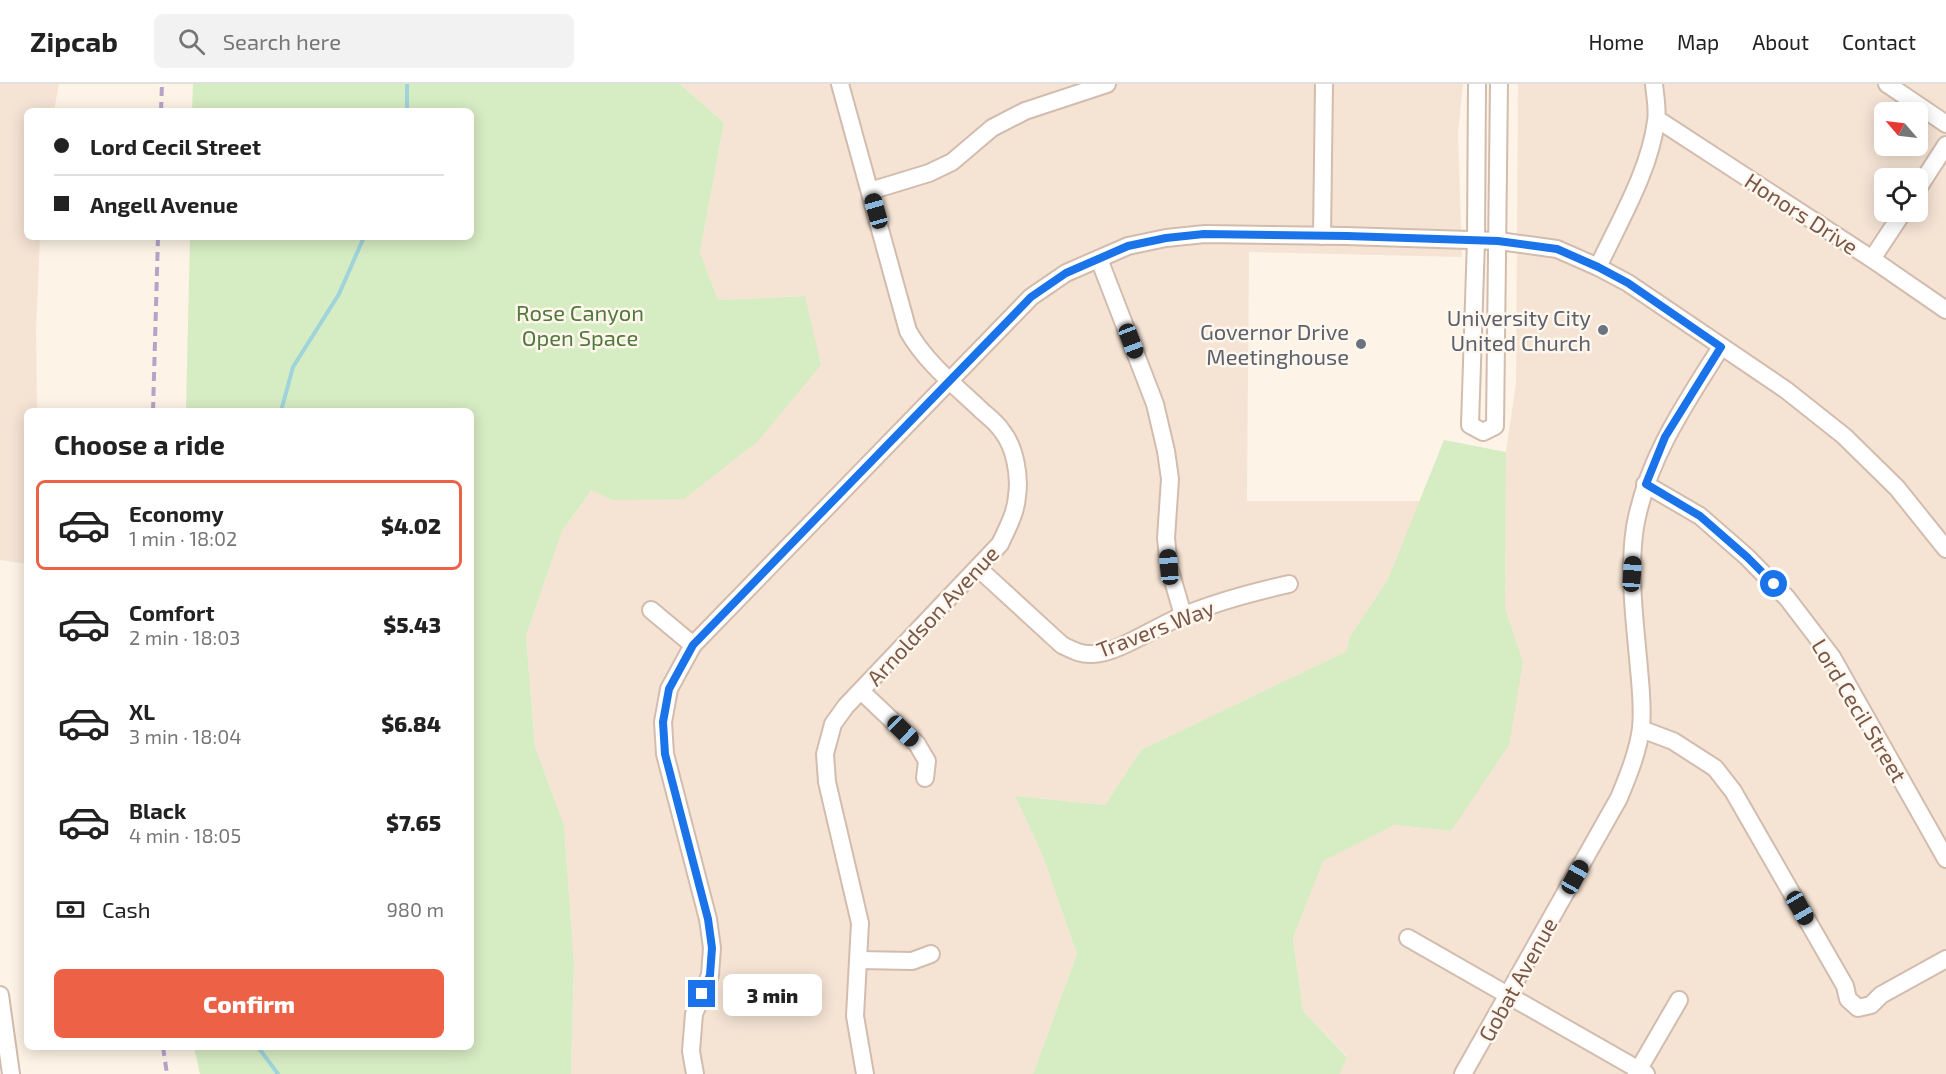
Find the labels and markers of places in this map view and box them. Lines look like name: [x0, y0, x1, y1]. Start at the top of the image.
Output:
place label: University City United Church: [1447, 304, 1591, 355]
place label: Governor Drive Meetinghouse: [1200, 318, 1349, 369]
marker: University City United Church: [1596, 323, 1610, 337]
marker: Governor Drive Meetinghouse: [1354, 337, 1368, 351]

